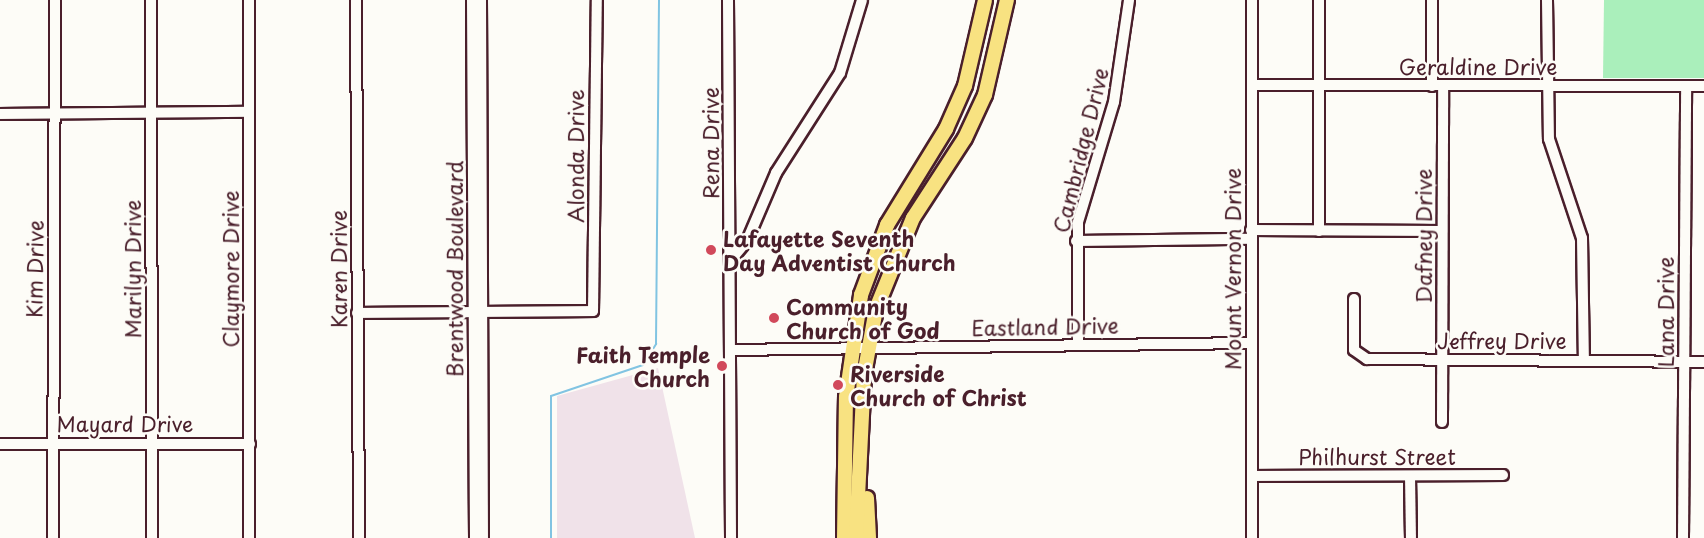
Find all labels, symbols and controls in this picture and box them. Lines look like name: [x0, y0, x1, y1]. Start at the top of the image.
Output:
street label: Geraldine Drive: [1399, 53, 1557, 79]
street label: Cambridge Drive: [1047, 64, 1113, 236]
street label: Rena Drive: [697, 87, 723, 199]
street label: Alonda Drive: [562, 90, 588, 222]
street label: Brentwood Boulevard: [441, 161, 467, 377]
street label: Mount Vernon Drive: [1219, 168, 1245, 370]
street label: Dafney Drive: [1410, 168, 1436, 304]
street label: Claymore Drive: [217, 190, 243, 348]
street label: Marilyn Drive: [119, 200, 145, 338]
street label: Karen Drive: [325, 209, 351, 329]
street label: Kim Drive: [21, 219, 47, 319]
place label: Lafayette Seventh Day Adventist Church: [723, 225, 959, 275]
marker: Lafayette Seventh Day Adventist Church: [704, 243, 718, 257]
street label: Lana Drive: [1652, 257, 1678, 367]
place label: Community Church of God: [786, 293, 941, 343]
marker: Community Church of God: [767, 311, 781, 325]
street label: Eastland Drive: [971, 312, 1119, 340]
street label: Jeffrey Drive: [1436, 327, 1568, 353]
place label: Faith Temple Church: [575, 341, 710, 391]
marker: Faith Temple Church: [715, 359, 729, 373]
place label: Riverside Church of Christ: [850, 360, 1027, 410]
marker: Riverside Church of Christ: [831, 378, 845, 392]
street label: Mayard Drive: [55, 410, 195, 436]
street label: Philhurst Street: [1298, 443, 1456, 469]

